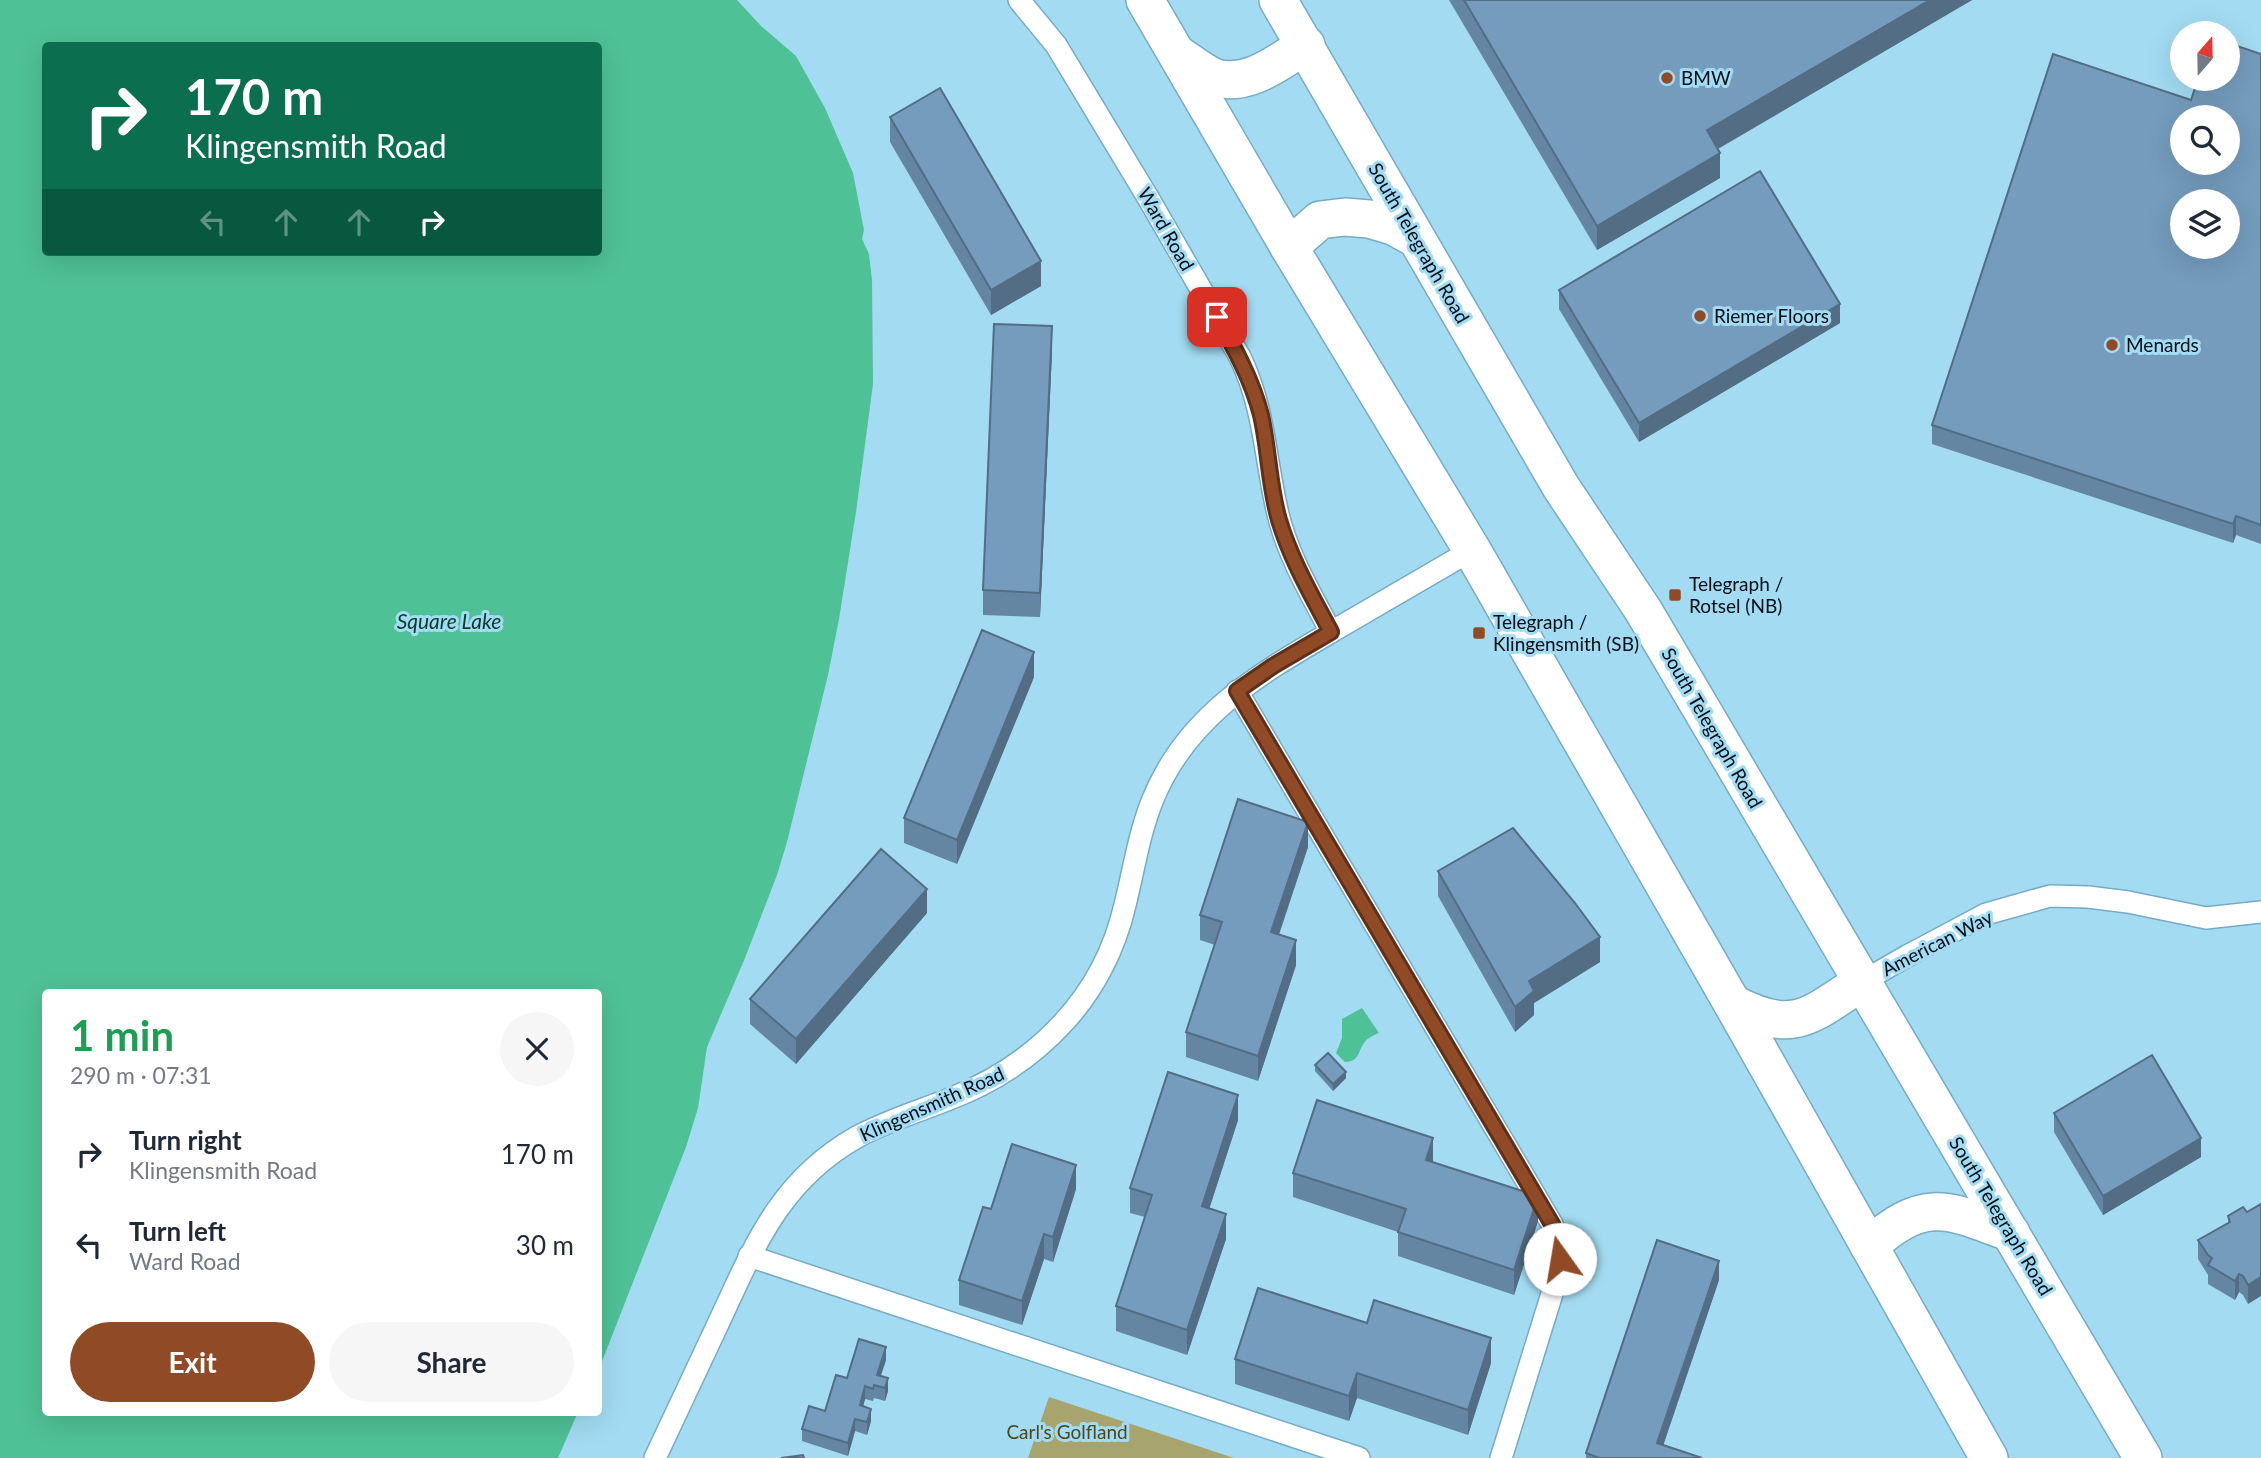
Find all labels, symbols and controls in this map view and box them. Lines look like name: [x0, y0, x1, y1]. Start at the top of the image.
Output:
north arrow: [2170, 21, 2240, 91]
map controls: [2170, 21, 2240, 259]
place label: BMW: [1681, 66, 1731, 89]
text: 170 m: [185, 67, 323, 125]
icon: right: [70, 70, 161, 161]
marker: BMW: [1659, 70, 1675, 86]
button: search: [2170, 105, 2240, 175]
text: Klingensmith Road: [185, 126, 447, 165]
street label: South Telegraph Road: [1364, 159, 1475, 327]
street label: Ward Road: [1133, 183, 1199, 274]
button: layers: [2170, 189, 2240, 259]
icon: left: [194, 203, 232, 241]
icon: ahead: [267, 203, 305, 241]
icon: ahead: [340, 203, 378, 241]
icon: right: [413, 203, 451, 241]
pin: [1187, 287, 1247, 347]
icon: arrive: [1198, 298, 1236, 336]
place label: Riemer Floors: [1714, 304, 1829, 327]
marker: Riemer Floors: [1692, 308, 1708, 324]
place label: Menards: [2126, 333, 2199, 356]
marker: Menards: [2104, 337, 2120, 353]
place label: Telegraph / Rotsel (NB): [1689, 572, 1783, 617]
marker: Telegraph / Rotsel (NB): [1667, 587, 1683, 603]
water label: Square Lake: [397, 608, 501, 633]
place label: Telegraph / Klingensmith (SB): [1493, 610, 1639, 655]
marker: Telegraph / Klingensmith (SB): [1471, 625, 1487, 641]
street label: South Telegraph Road: [1657, 644, 1768, 812]
street label: American Way: [1878, 905, 1996, 980]
text: 1 min: [70, 1010, 174, 1060]
button: close: [500, 1012, 574, 1086]
text: 290 m · 07:31: [70, 1061, 212, 1089]
street label: Klingensmith Road: [856, 1061, 1007, 1146]
text: Turn right: [129, 1124, 242, 1156]
street label: South Telegraph Road: [1945, 1132, 2058, 1299]
icon: right: [70, 1135, 108, 1173]
text: 170 m: [501, 1138, 574, 1170]
text: Klingensmith Road: [129, 1156, 317, 1184]
text: Turn left: [129, 1215, 226, 1247]
position arrow: [1523, 1222, 1597, 1296]
icon: left: [70, 1226, 108, 1264]
text: 30 m: [516, 1229, 574, 1261]
text: Ward Road: [129, 1247, 241, 1275]
button: Exit: [70, 1322, 315, 1402]
button: Share: [329, 1322, 574, 1402]
park label: Carl's Golfland: [1006, 1420, 1128, 1443]

